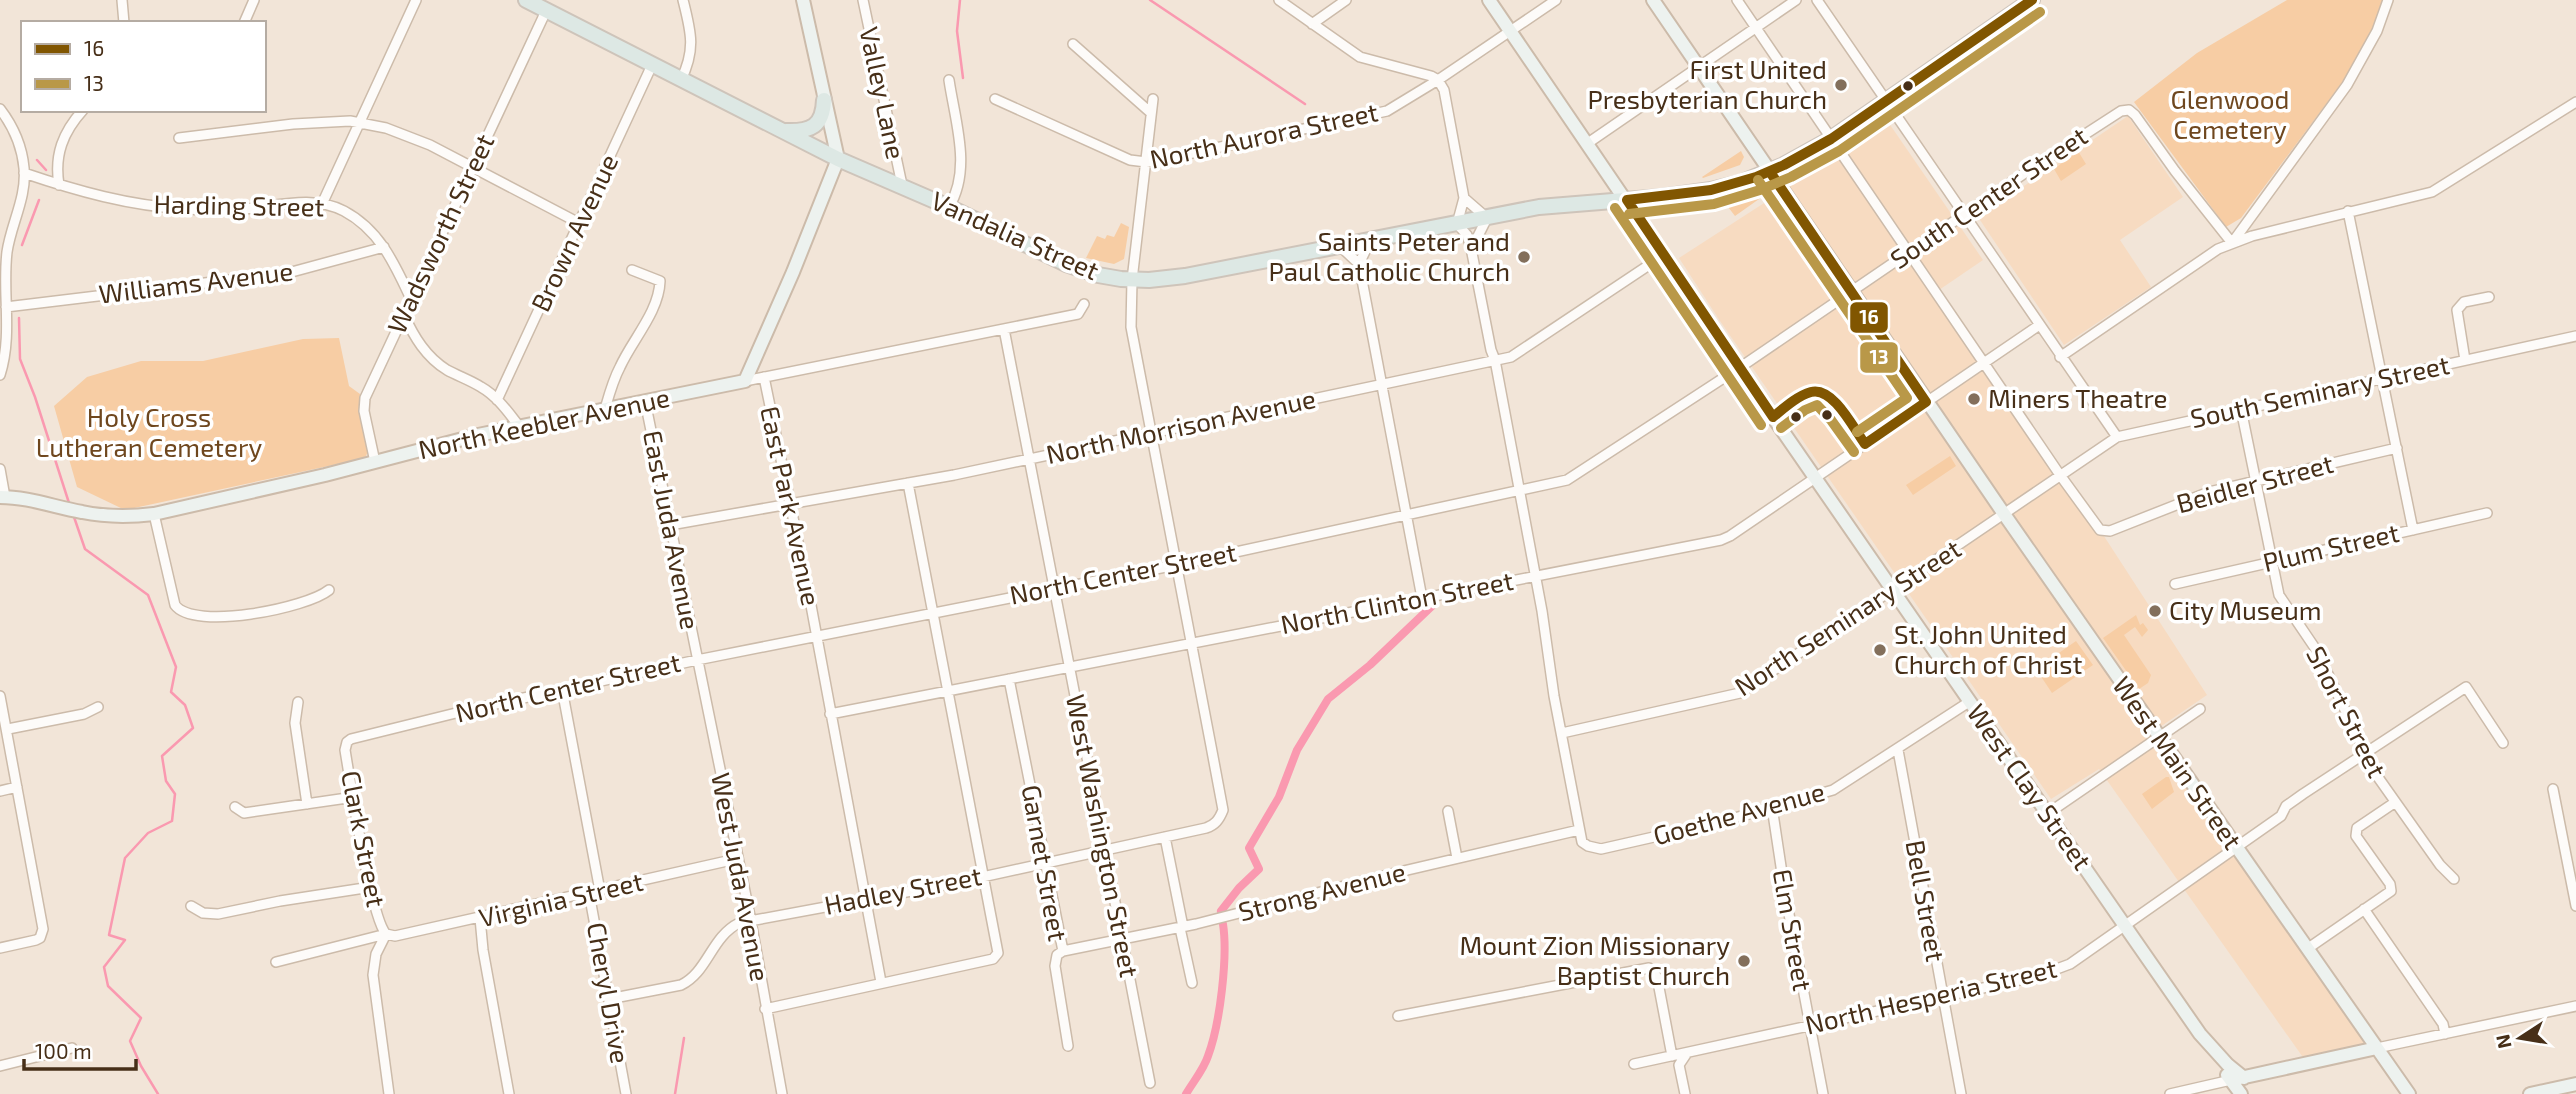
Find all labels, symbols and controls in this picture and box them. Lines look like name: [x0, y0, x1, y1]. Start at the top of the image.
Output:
legend: [21, 21, 266, 112]
street label: Valley Lane: [854, 24, 913, 162]
text: 16: [84, 35, 104, 60]
place label: First United Presbyterian Church: [1587, 53, 1827, 114]
text: 13: [84, 70, 104, 95]
marker: First United Presbyterian Church: [1833, 77, 1849, 93]
unlabelled marker: [1901, 79, 1915, 93]
park label: Glenwood Cemetery: [2171, 83, 2289, 144]
street label: North Aurora Street: [1147, 95, 1381, 174]
street label: South Center Street: [1884, 119, 2093, 274]
street label: Wadsworth Street: [380, 129, 499, 338]
street label: Brown Avenue: [524, 149, 624, 316]
street label: Vandalia Street: [927, 184, 1104, 285]
street label: Harding Street: [153, 188, 325, 221]
place label: Saints Peter and Paul Catholic Church: [1269, 225, 1510, 286]
marker: Saints Peter and Paul Catholic Church: [1516, 249, 1532, 265]
street label: Williams Avenue: [97, 254, 295, 309]
line badge: 16: [1849, 301, 1889, 334]
text: 16: [1859, 305, 1879, 328]
line badge: 13: [1859, 341, 1899, 374]
text: 13: [1870, 345, 1888, 368]
street label: South Seminary Street: [2187, 348, 2452, 433]
street label: North Keebler Avenue: [415, 381, 672, 464]
street label: North Morrison Avenue: [1043, 382, 1318, 469]
place label: Miners Theatre: [1988, 382, 2168, 413]
marker: Miners Theatre: [1966, 391, 1982, 407]
park label: Holy Cross Lutheran Cemetery: [36, 401, 262, 462]
street label: East Park Avenue: [755, 403, 828, 608]
unlabelled marker: [1820, 408, 1834, 422]
unlabelled marker: [1789, 410, 1803, 424]
street label: East Juda Avenue: [638, 427, 707, 632]
street label: Beidler Street: [2173, 447, 2336, 518]
street label: Plum Street: [2260, 516, 2402, 577]
street label: North Seminary Street: [1728, 532, 1966, 701]
street label: North Center Street: [1007, 535, 1239, 610]
street label: North Clinton Street: [1278, 564, 1516, 639]
place label: City Museum: [2169, 594, 2322, 625]
marker: City Museum: [2147, 603, 2163, 619]
place label: St. John United Church of Christ: [1894, 618, 2082, 679]
street label: Short Street: [2301, 641, 2394, 782]
marker: St. John United Church of Christ: [1872, 642, 1888, 658]
street label: North Center Street: [452, 646, 683, 728]
street label: West Main Street: [2107, 670, 2249, 855]
street label: West Washington Street: [1061, 692, 1146, 980]
street label: West Clay Street: [1962, 697, 2099, 875]
street label: Clark Street: [336, 768, 393, 910]
street label: West Juda Avenue: [706, 770, 777, 984]
street label: Goethe Avenue: [1649, 775, 1828, 850]
street label: Garnet Street: [1016, 782, 1074, 943]
street label: Bell Street: [1901, 838, 1952, 964]
street label: Strong Avenue: [1235, 855, 1408, 926]
street label: Hadley Street: [822, 859, 984, 920]
street label: Virginia Street: [476, 865, 646, 932]
street label: Elm Street: [1768, 866, 1819, 993]
street label: Cheryl Drive: [582, 920, 637, 1066]
place label: Mount Zion Missionary Baptist Church: [1460, 929, 1730, 990]
street label: North Hesperia Street: [1802, 951, 2059, 1040]
marker: Mount Zion Missionary Baptist Church: [1736, 953, 1752, 969]
north arrow: [2485, 1003, 2555, 1073]
scale bar: [24, 1028, 136, 1072]
text: N: [2490, 1033, 2516, 1051]
text: 100 m: [35, 1038, 92, 1063]

